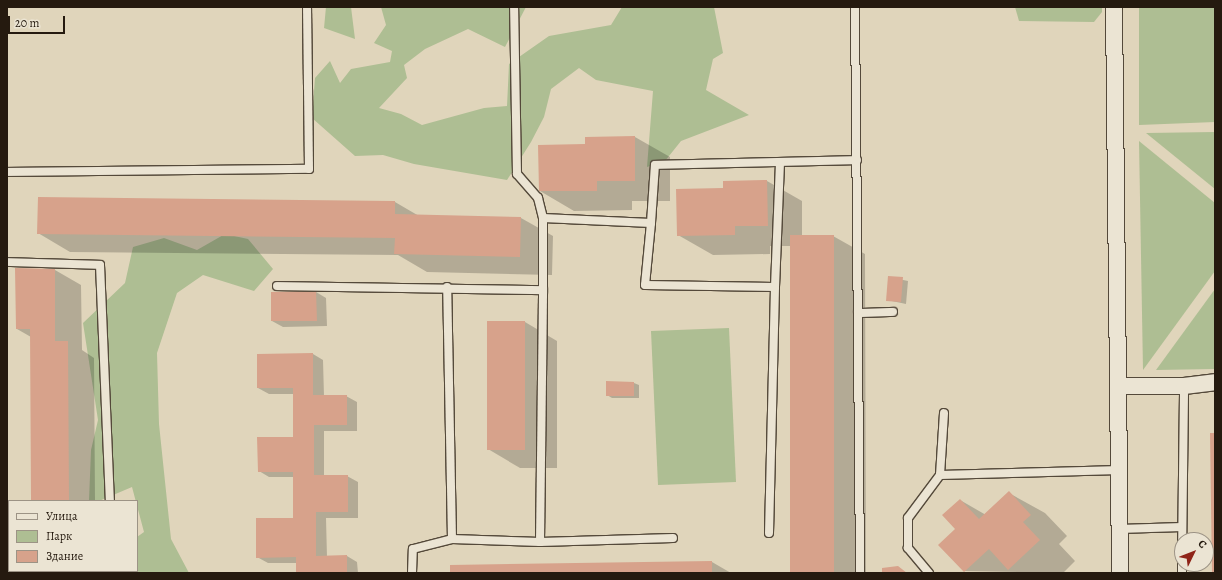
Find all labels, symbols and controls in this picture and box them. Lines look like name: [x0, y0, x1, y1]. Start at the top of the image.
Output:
scale bar: [10, 8, 67, 34]
text: 20 m: [15, 15, 39, 31]
legend: [8, 500, 138, 572]
text: Улица: [46, 508, 77, 524]
text: Парк: [46, 528, 72, 544]
north arrow: [1174, 532, 1214, 572]
text: С: [1195, 537, 1210, 552]
text: Здание: [46, 548, 83, 564]

